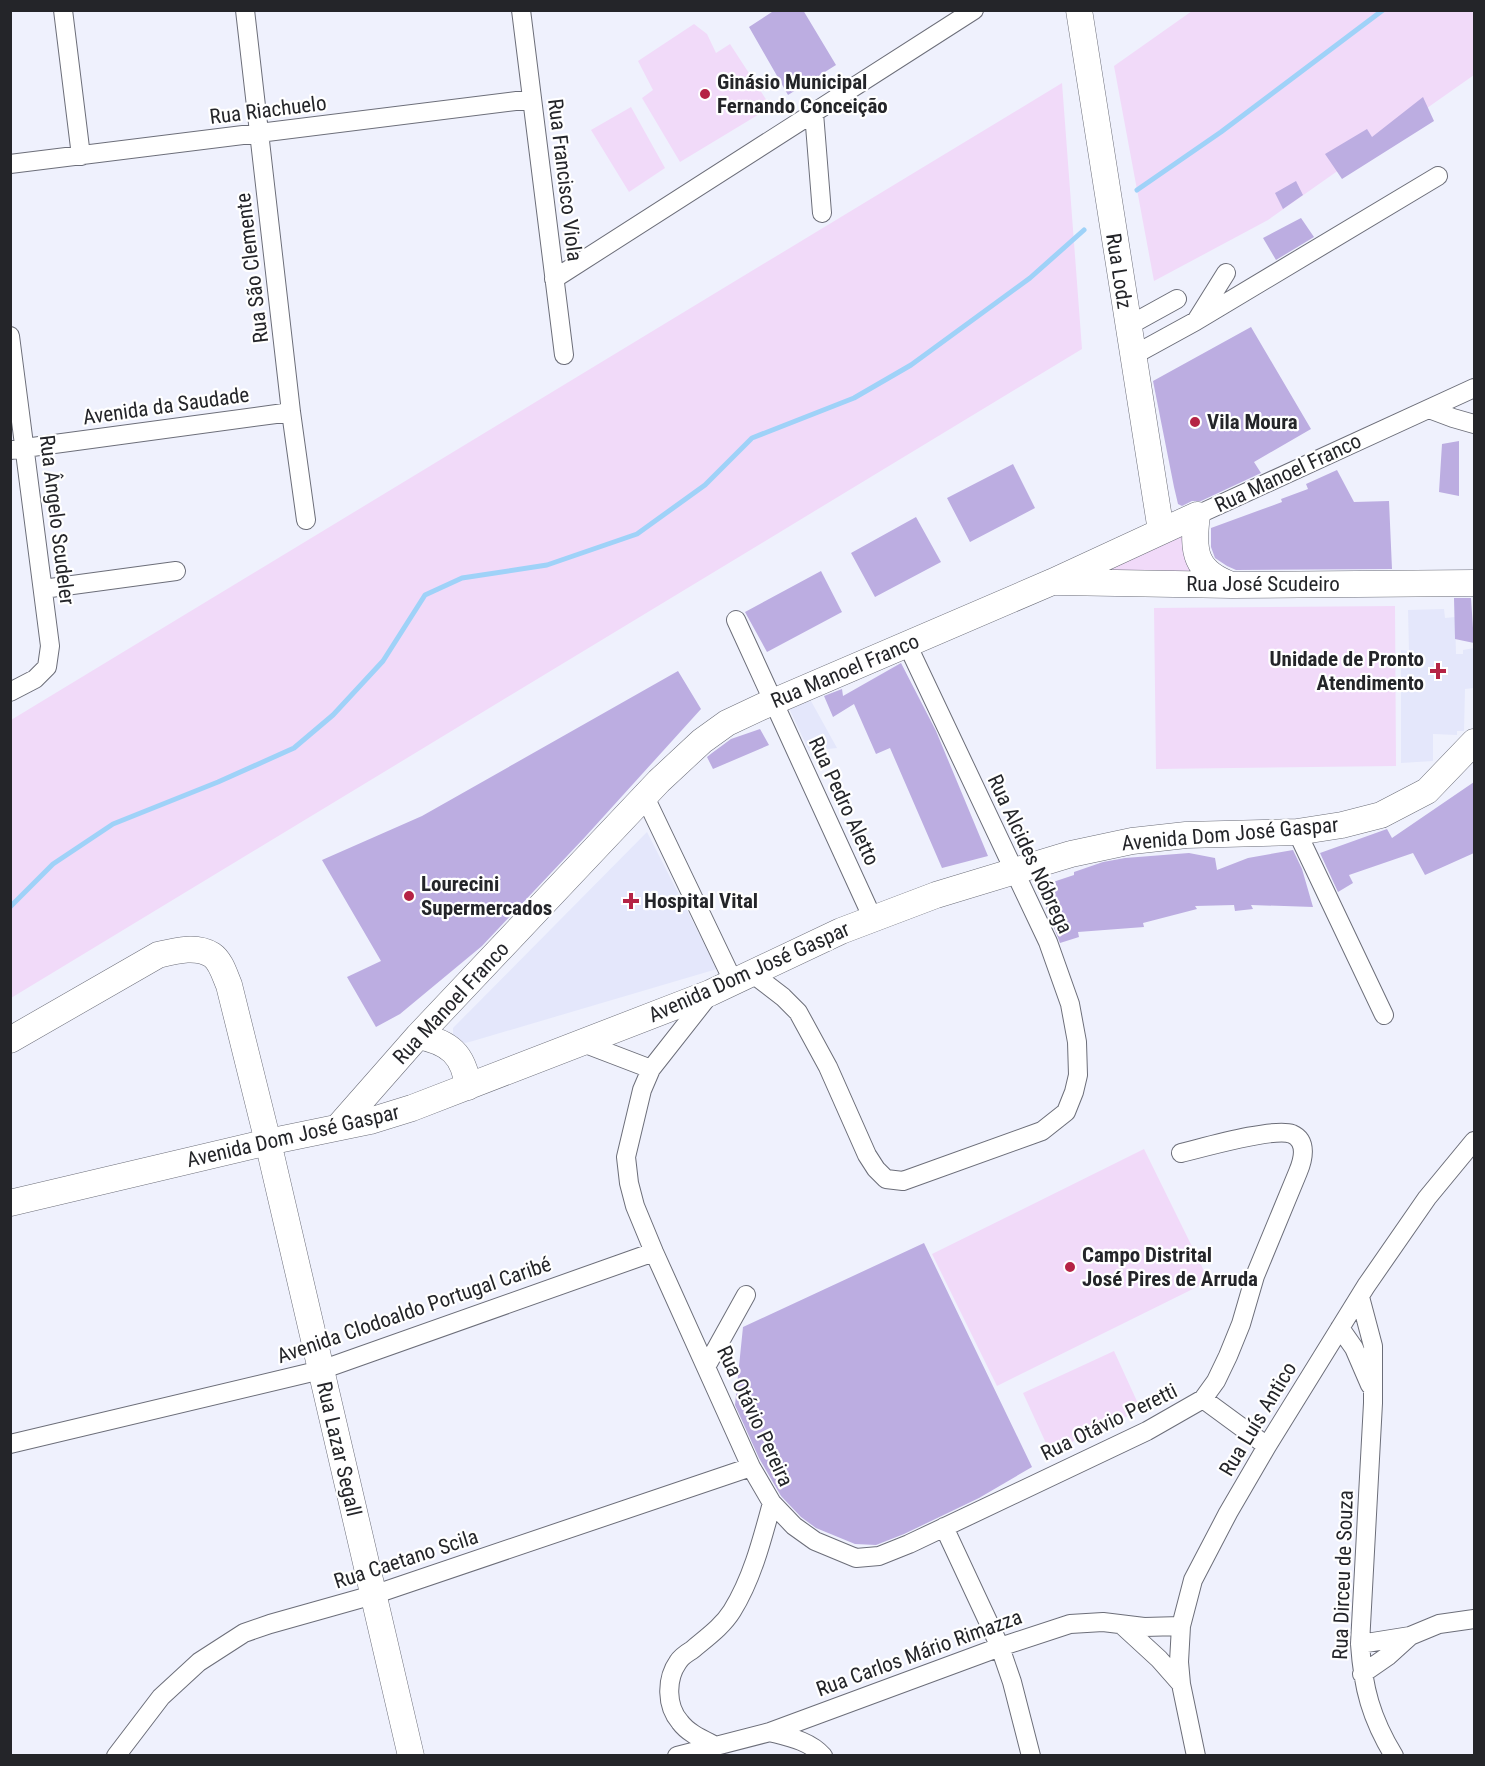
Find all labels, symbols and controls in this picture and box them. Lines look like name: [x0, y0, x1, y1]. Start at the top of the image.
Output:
place label: Ginásio Municipal Fernando Conceição: [717, 70, 888, 118]
marker: Ginásio Municipal Fernando Conceição: [698, 87, 712, 101]
street label: Rua Riachuelo: [208, 91, 328, 129]
street label: Rua Francisco Viola: [543, 97, 587, 263]
street label: Rua São Clemente: [231, 191, 273, 344]
street label: Rua Lodz: [1101, 231, 1137, 311]
street label: Avenida da Saudade: [81, 382, 251, 430]
place label: Vila Moura: [1207, 410, 1298, 434]
marker: Vila Moura: [1188, 415, 1202, 429]
street label: Rua Manoel Franco: [1211, 429, 1365, 517]
street label: Rua Ângelo Scudeler: [35, 434, 79, 606]
street label: Rua José Scudeiro: [1186, 572, 1340, 596]
street label: Rua Manoel Franco: [767, 629, 923, 713]
place label: Unidade de Pronto Atendimento: [1270, 647, 1424, 695]
marker: Unidade de Pronto Atendimento: [1429, 662, 1447, 680]
street label: Rua Pedro Aletto: [804, 733, 884, 869]
street label: Rua Alcides Nóbrega: [983, 771, 1077, 937]
street label: Avenida Dom José Gaspar: [1121, 813, 1339, 855]
place label: Lourecini Supermercados: [421, 872, 552, 920]
marker: Lourecini Supermercados: [402, 889, 416, 903]
place label: Hospital Vital: [644, 889, 758, 913]
marker: Hospital Vital: [622, 892, 640, 910]
street label: Avenida Dom José Gaspar: [645, 917, 853, 1027]
street label: Rua Manoel Franco: [388, 937, 514, 1069]
street label: Avenida Dom José Gaspar: [184, 1100, 402, 1172]
place label: Campo Distrital José Pires de Arruda: [1082, 1243, 1258, 1291]
street label: Avenida Clodoaldo Portugal Caribé: [274, 1252, 554, 1368]
marker: Campo Distrital José Pires de Arruda: [1063, 1260, 1077, 1274]
street label: Rua Otávio Pereira: [712, 1342, 798, 1490]
street label: Rua Luís Antico: [1215, 1358, 1301, 1480]
street label: Rua Lazar Segall: [312, 1379, 366, 1519]
street label: Rua Otávio Peretti: [1037, 1379, 1181, 1465]
street label: Rua Dirceu de Souza: [1328, 1490, 1358, 1660]
street label: Rua Caetano Scila: [331, 1524, 481, 1594]
street label: Rua Carlos Mário Rimazza: [813, 1605, 1025, 1701]

